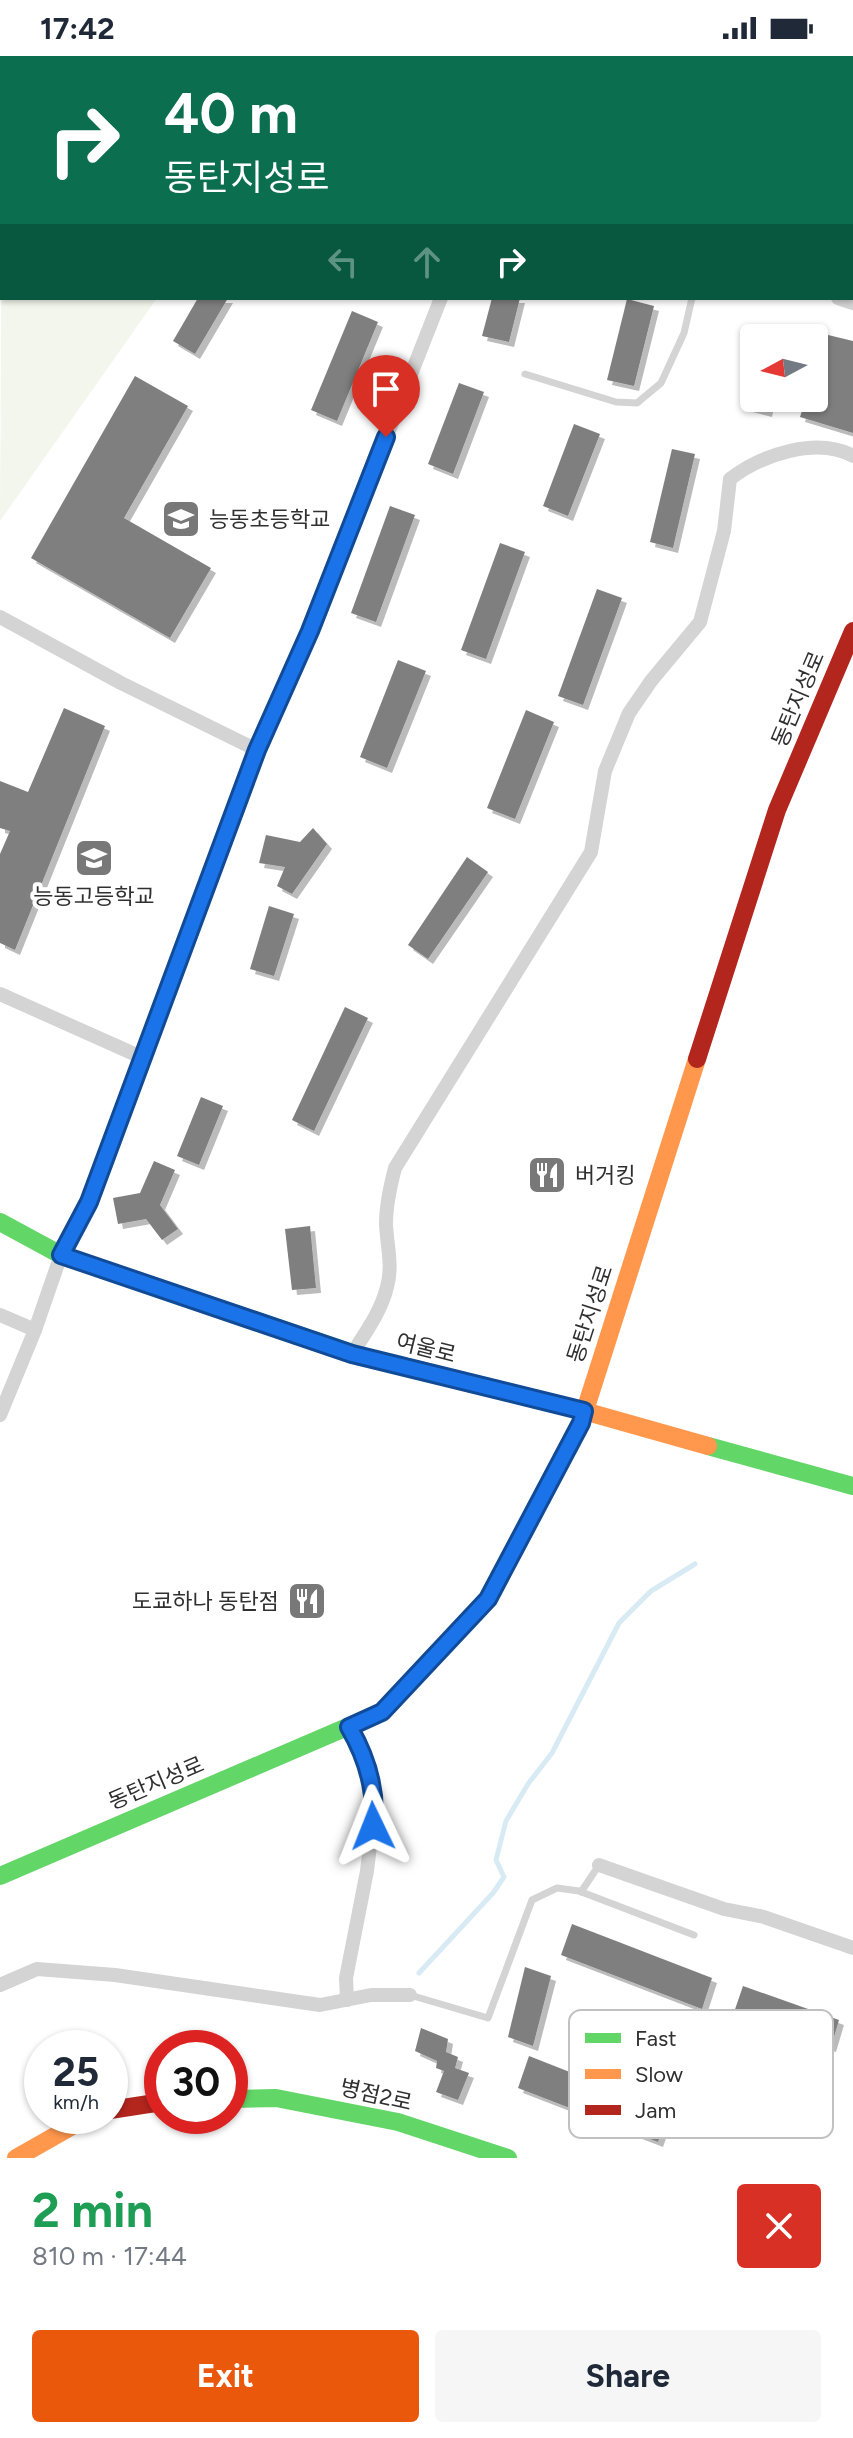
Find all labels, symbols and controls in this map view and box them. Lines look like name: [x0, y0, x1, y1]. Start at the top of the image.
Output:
text: 17:42: [40, 10, 115, 47]
text: 40 m: [164, 80, 298, 147]
icon: right: [32, 88, 136, 192]
text: 동탄지성로: [164, 156, 330, 199]
icon: left: [321, 240, 365, 284]
icon: ahead: [405, 240, 449, 284]
icon: right: [489, 240, 533, 284]
north arrow: [740, 324, 828, 412]
map controls: [740, 324, 828, 412]
pin: [352, 355, 420, 437]
icon: arrive: [364, 367, 408, 411]
school or university icon: 능동초등학교: [160, 498, 202, 540]
place label: 능동초등학교: [209, 506, 330, 533]
street label: 동탄지성로: [766, 647, 830, 751]
school or university icon: 능동고등학교: [73, 837, 115, 879]
place label: 능동고등학교: [33, 883, 155, 910]
restaurant icon: 버거킹: [526, 1154, 568, 1196]
place label: 버거킹: [575, 1162, 636, 1189]
street label: 동탄지성로: [562, 1262, 618, 1366]
street label: 여울로: [393, 1328, 459, 1368]
restaurant icon: 도쿄하나 동탄점: [286, 1580, 328, 1622]
place label: 도쿄하나 동탄점: [132, 1588, 279, 1615]
street label: 동탄지성로: [104, 1751, 208, 1815]
position arrow: [331, 1784, 415, 1868]
legend: [569, 2010, 833, 2138]
text: Fast: [635, 2025, 677, 2052]
speed limit sign: 30: [144, 2030, 248, 2134]
text: 25: [53, 2048, 99, 2096]
text: Slow: [635, 2061, 684, 2088]
street label: 병점2로: [337, 2074, 415, 2116]
text: km/h: [53, 2090, 99, 2114]
text: Jam: [635, 2097, 676, 2124]
text: 2 min: [32, 2181, 153, 2239]
button: close: [737, 2184, 821, 2268]
text: 810 m · 17:44: [32, 2240, 187, 2272]
button: Exit: [32, 2330, 419, 2422]
button: Share: [435, 2330, 821, 2422]

